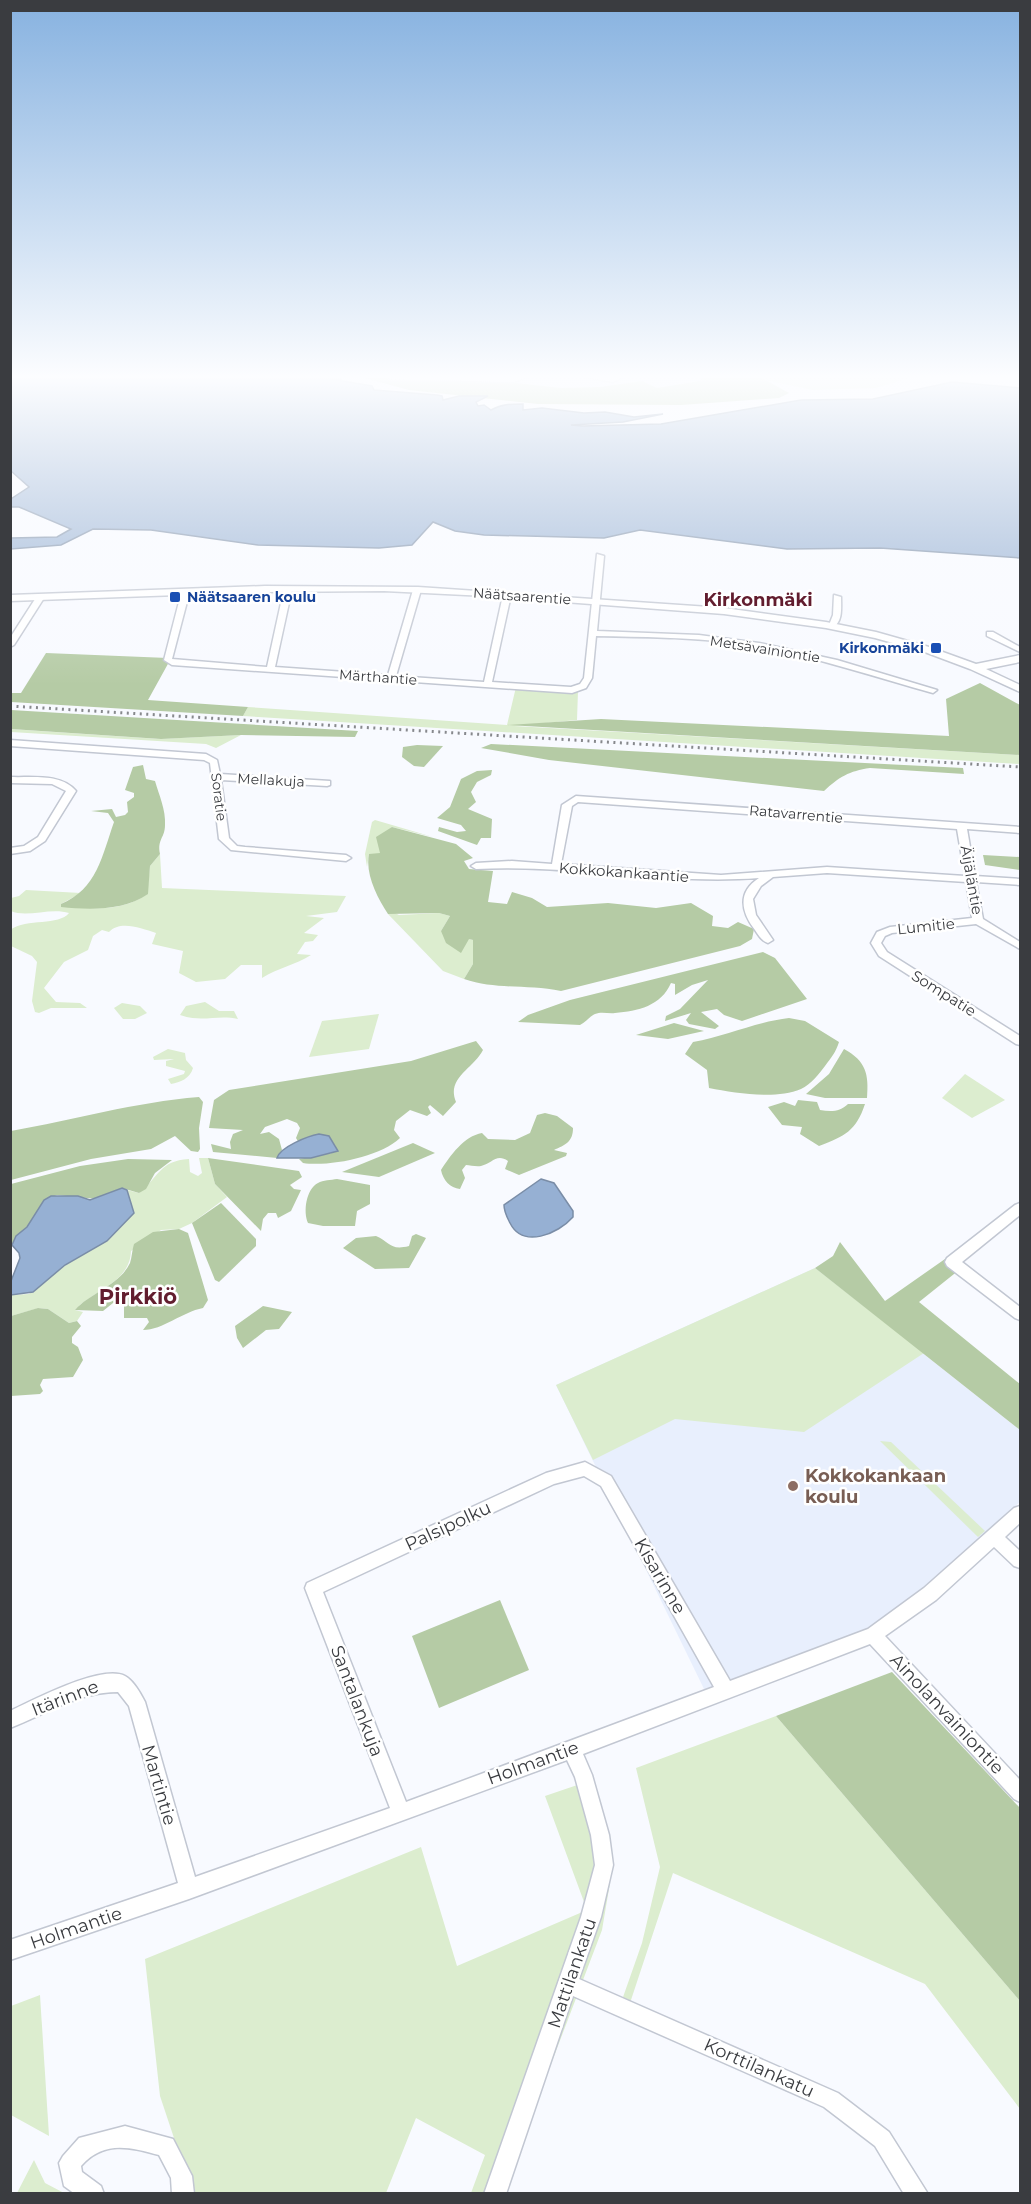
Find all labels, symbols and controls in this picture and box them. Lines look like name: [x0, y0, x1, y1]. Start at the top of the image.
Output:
street label: Näätsaarentie: [472, 584, 572, 608]
place label: Näätsaaren koulu: [187, 588, 316, 606]
district label: Kirkonmäki: [703, 589, 813, 611]
marker: Näätsaaren koulu: [168, 590, 182, 604]
street label: Metsävainiontie: [709, 631, 821, 667]
place label: Kirkonmäki: [839, 639, 924, 657]
marker: Kirkonmäki: [929, 641, 943, 655]
street label: Märthantie: [338, 665, 418, 689]
street label: Mellakuja: [237, 769, 305, 791]
street label: Soratie: [207, 772, 231, 822]
street label: Ratavarrentie: [748, 801, 844, 827]
street label: Äijäläntie: [957, 844, 987, 916]
street label: Kokkokankaantie: [558, 858, 690, 886]
street label: Lumitie: [896, 914, 956, 938]
street label: Sompatie: [908, 966, 980, 1020]
district label: Pirkkiö: [99, 1284, 177, 1309]
place label: Kokkokankaan koulu: [805, 1465, 946, 1508]
marker: Kokkokankaan koulu: [786, 1479, 800, 1493]
street label: Palsipolku: [401, 1496, 495, 1556]
street label: Kisarinne: [629, 1534, 691, 1618]
street label: Santalankuja: [326, 1642, 388, 1760]
street label: Ainolanvainiontie: [885, 1649, 1009, 1779]
street label: Itärinne: [28, 1675, 102, 1721]
street label: Holmantie: [484, 1736, 582, 1790]
street label: Martintie: [137, 1742, 181, 1828]
street label: Holmantie: [27, 1902, 125, 1954]
street label: Mattilankatu: [543, 1915, 601, 2031]
street label: Korttilankatu: [700, 2034, 818, 2102]

